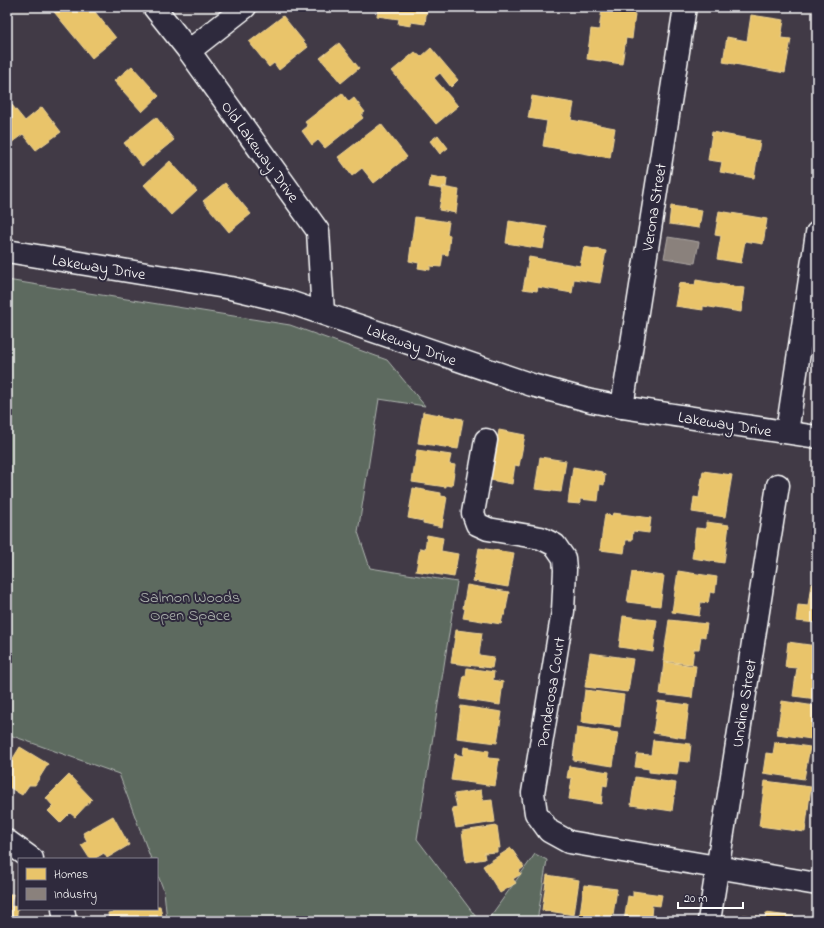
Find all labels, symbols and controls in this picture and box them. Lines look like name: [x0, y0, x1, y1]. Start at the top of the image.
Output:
street label: Old Lakeway Drive: [214, 96, 305, 209]
street label: Verona Street: [636, 161, 674, 254]
street label: Lakeway Drive: [50, 249, 148, 287]
street label: Lakeway Drive: [363, 318, 460, 374]
street label: Lakeway Drive: [676, 406, 774, 444]
park label: Salmon Woods Open Space: [140, 586, 240, 628]
street label: Ponderosa Court: [531, 635, 573, 749]
street label: Undine Street: [726, 657, 764, 749]
legend: [18, 858, 158, 910]
text: Homes: [54, 866, 88, 884]
scale bar: [678, 884, 743, 910]
text: Industry: [54, 886, 97, 905]
text: 20 m: [684, 890, 707, 908]

